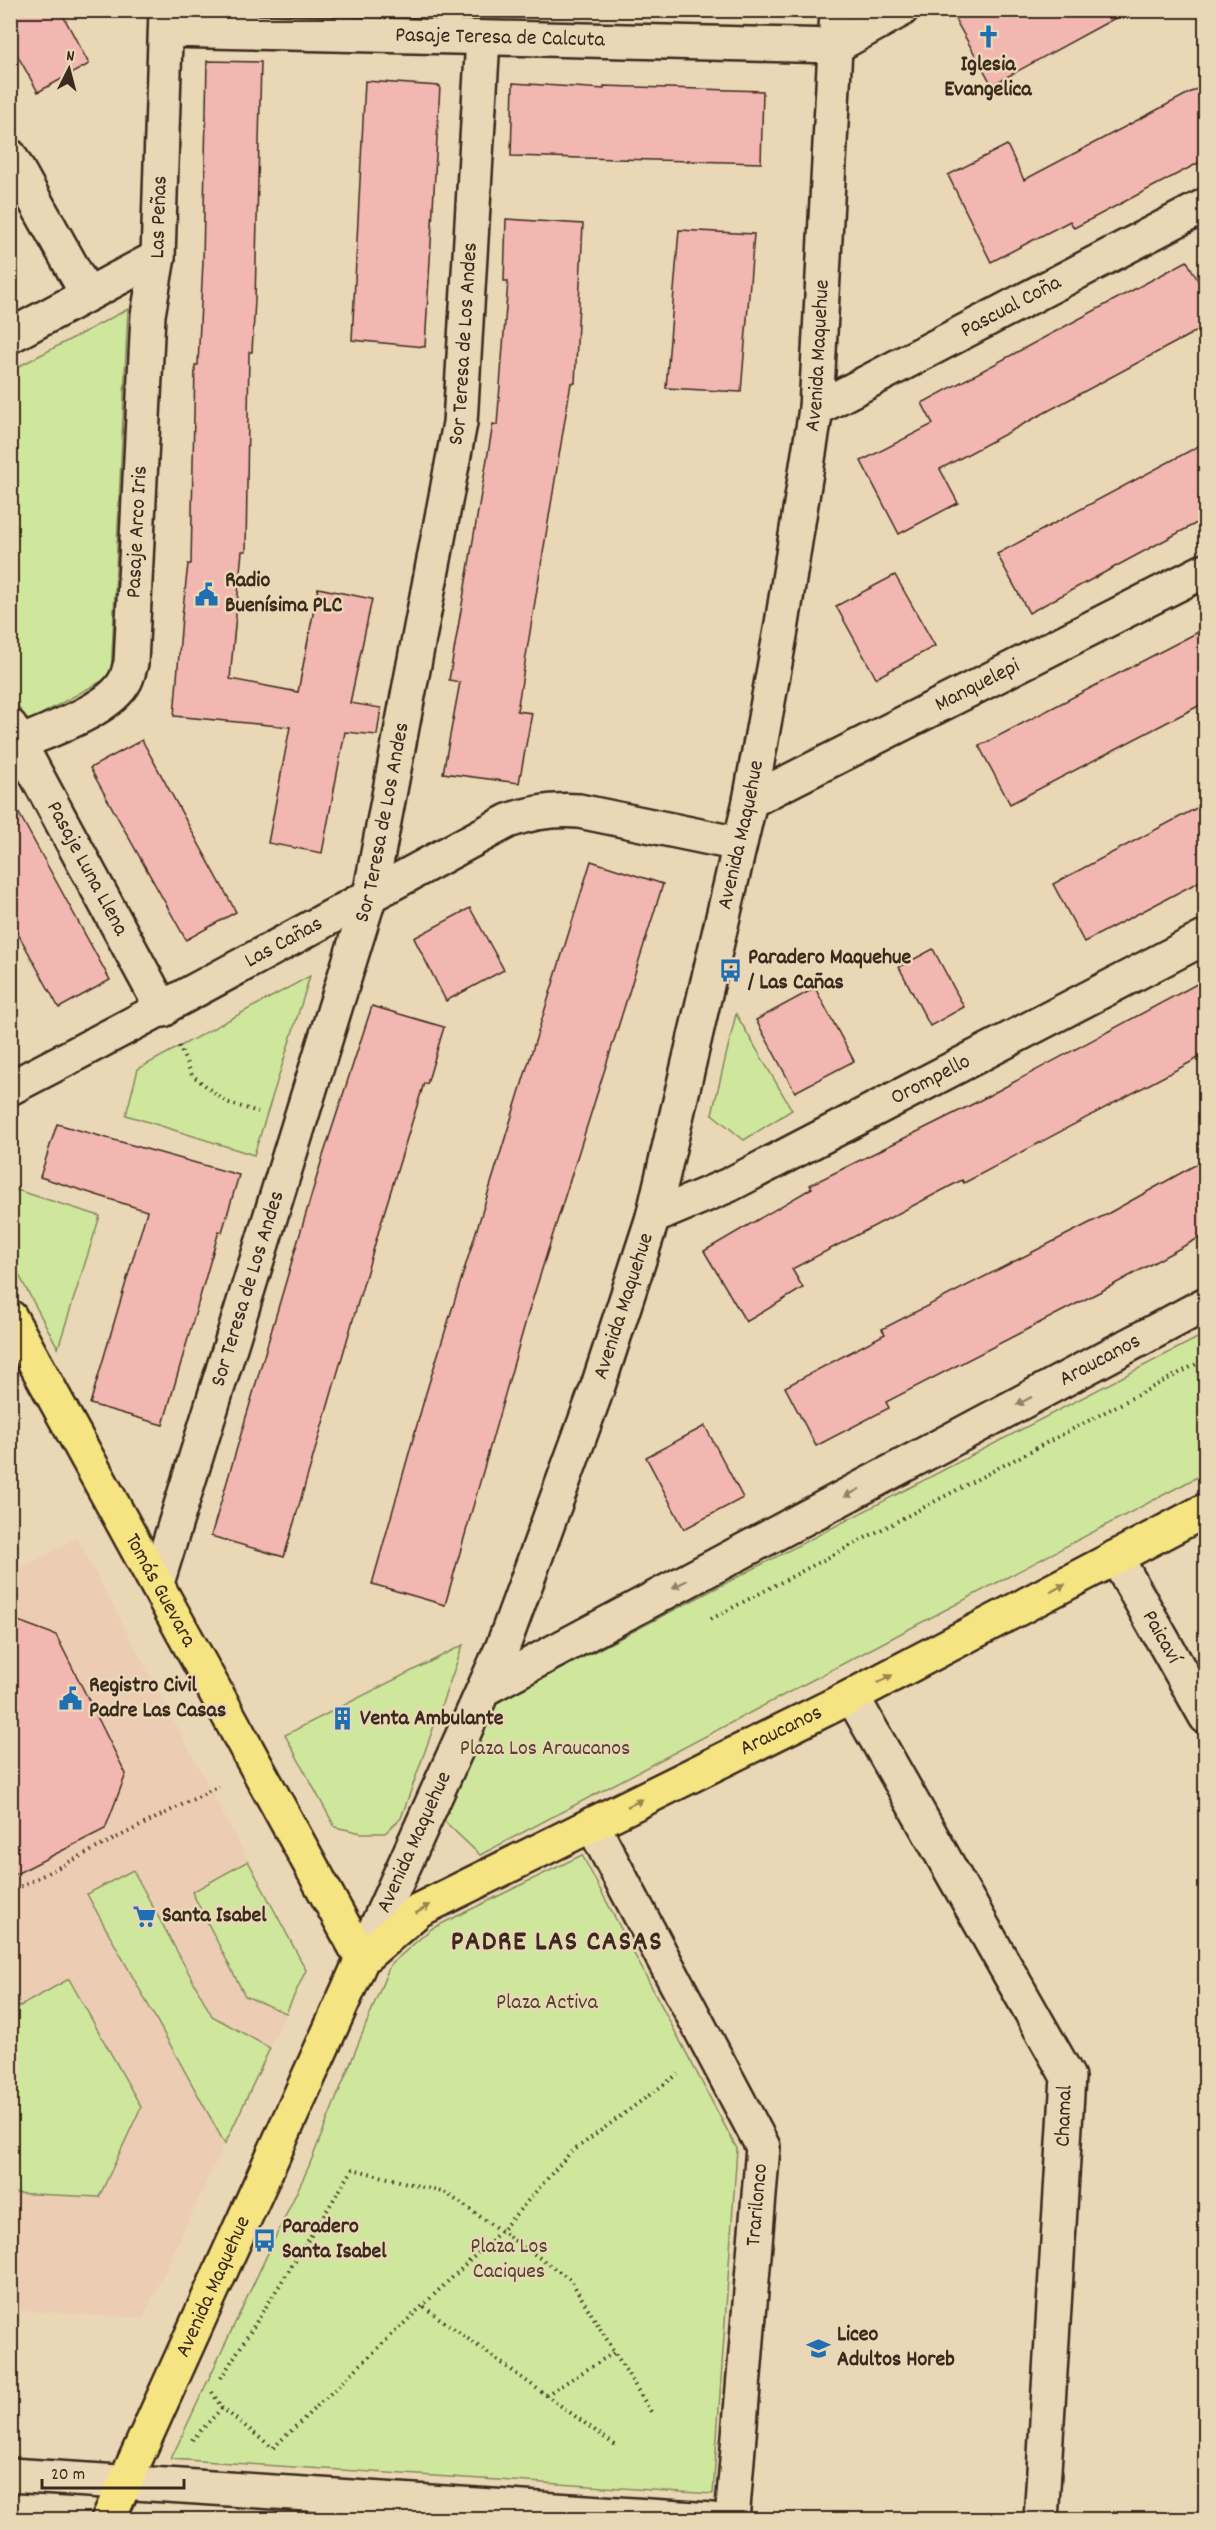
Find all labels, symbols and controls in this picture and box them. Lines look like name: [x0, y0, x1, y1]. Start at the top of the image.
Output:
street label: Pasaje Teresa de Calcuta: [395, 20, 606, 56]
church icon: Iglesia Evangelica: [975, 23, 1001, 49]
north arrow: [39, 39, 99, 99]
text: N: [65, 45, 76, 68]
place label: Iglesia Evangelica: [944, 50, 1032, 106]
street label: Las Peñas: [142, 175, 176, 259]
street label: Sor Teresa de Los Andes: [441, 241, 486, 448]
street label: Pascual Coña: [955, 268, 1067, 346]
street label: Avenida Maquehue: [797, 279, 838, 434]
street label: Pasaje Arco Iris: [119, 465, 156, 599]
place label: Radio Buenísima PLC: [225, 566, 343, 622]
public building icon: Radio Buenísima PLC: [194, 581, 220, 607]
street label: Manquelepi: [930, 651, 1025, 720]
street label: Sor Teresa de Los Andes: [347, 720, 418, 926]
street label: Avenida Maquehue: [710, 758, 773, 913]
street label: Pasaje Luna Llena: [38, 796, 136, 942]
street label: Las Cañas: [239, 909, 328, 976]
place label: Paradero Maquehue / Las Cañas: [747, 943, 911, 999]
bus stop icon: Paradero Maquehue / Las Cañas: [717, 958, 743, 984]
street label: Orompello: [886, 1046, 976, 1114]
street label: Sor Teresa de Los Andes: [203, 1187, 293, 1390]
street label: Avenida Maquehue: [586, 1229, 662, 1383]
street label: Araucanos: [1054, 1326, 1146, 1395]
one-way arrow: [1015, 1396, 1032, 1406]
one-way arrow: [843, 1488, 860, 1498]
street label: Tomás Guevara: [116, 1528, 204, 1654]
one-way arrow: [671, 1579, 688, 1589]
one-way arrow: [1049, 1583, 1066, 1593]
street label: Paicaví: [1134, 1605, 1189, 1671]
place label: Registro Civil Padre Las Casas: [89, 1671, 226, 1727]
one-way arrow: [877, 1674, 894, 1684]
public building icon: Registro Civil Padre Las Casas: [58, 1686, 84, 1712]
street label: Araucanos: [735, 1698, 828, 1764]
place label: Venta Ambulante: [360, 1704, 504, 1735]
building icon: Venta Ambulante: [329, 1706, 355, 1732]
park label: Plaza Los Araucanos: [460, 1734, 630, 1765]
street label: Avenida Maquehue: [369, 1767, 460, 1918]
one-way arrow: [626, 1798, 644, 1808]
place label: Santa Isabel: [162, 1901, 267, 1932]
supermarket icon: Santa Isabel: [131, 1903, 157, 1929]
one-way arrow: [415, 1903, 431, 1914]
district label: PADRE LAS CASAS: [451, 1924, 663, 1964]
park label: Plaza Activa: [496, 1988, 599, 2019]
street label: Chamal: [1048, 2085, 1082, 2147]
street label: Trarilonco: [739, 2162, 777, 2248]
street label: Avenida Maquehue: [168, 2211, 259, 2363]
place label: Paradero Santa Isabel: [282, 2212, 387, 2268]
bus stop icon: Paradero Santa Isabel: [251, 2227, 277, 2253]
park label: Plaza Los Caciques: [470, 2232, 548, 2288]
place label: Liceo Adultos Horeb: [837, 2320, 955, 2376]
school or university icon: Liceo Adultos Horeb: [806, 2335, 832, 2361]
scale bar: [42, 2452, 184, 2490]
text: 20 m: [51, 2463, 85, 2488]

